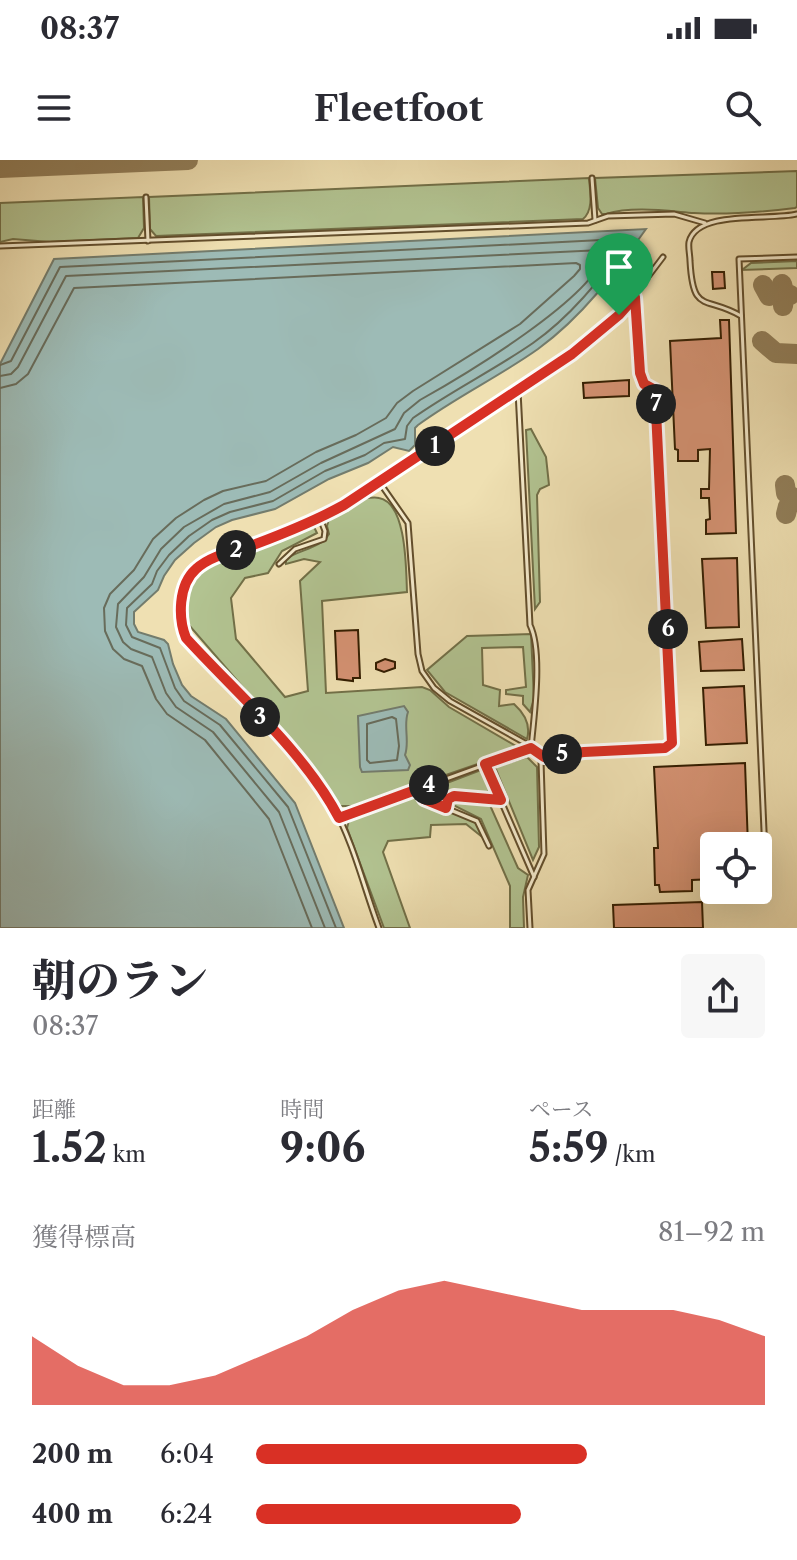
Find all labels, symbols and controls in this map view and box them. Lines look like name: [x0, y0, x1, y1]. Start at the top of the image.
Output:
text: 08:37: [40, 10, 119, 47]
icon: menu: [32, 86, 76, 130]
text: Fleetfoot: [314, 86, 483, 130]
icon: search: [721, 86, 765, 130]
pin: [585, 233, 653, 315]
icon: arrive: [597, 245, 641, 289]
pin: 7: [636, 384, 676, 424]
text: 7: [650, 390, 662, 417]
pin: 1: [415, 426, 455, 466]
text: 1: [430, 432, 440, 459]
pin: 2: [216, 530, 256, 570]
text: 2: [230, 536, 243, 563]
pin: 6: [648, 609, 688, 649]
text: 6: [661, 615, 675, 642]
pin: 3: [240, 697, 280, 737]
text: 3: [254, 703, 266, 730]
pin: 5: [542, 734, 582, 774]
text: 5: [556, 740, 568, 767]
pin: 4: [409, 765, 449, 805]
text: 4: [422, 771, 436, 798]
map controls: [700, 832, 772, 904]
button: locate: [700, 832, 772, 904]
text: 朝のラン: [32, 953, 208, 1007]
button: share: [681, 954, 765, 1038]
text: 08:37: [32, 1010, 98, 1042]
text: 距離: [32, 1096, 76, 1123]
text: 時間: [280, 1096, 324, 1123]
text: ペース: [529, 1096, 594, 1123]
text: 1.52: [32, 1123, 107, 1172]
text: 9:06: [280, 1123, 365, 1172]
text: 5:59: [529, 1123, 609, 1172]
text: km: [107, 1141, 146, 1168]
text: /km: [609, 1141, 656, 1168]
text: 81–92 m: [658, 1216, 765, 1248]
text: 獲得標高: [32, 1221, 136, 1253]
text: 200 m: [32, 1438, 113, 1470]
text: 6:04: [160, 1438, 214, 1470]
text: 400 m: [32, 1498, 113, 1530]
text: 6:24: [160, 1498, 213, 1530]

